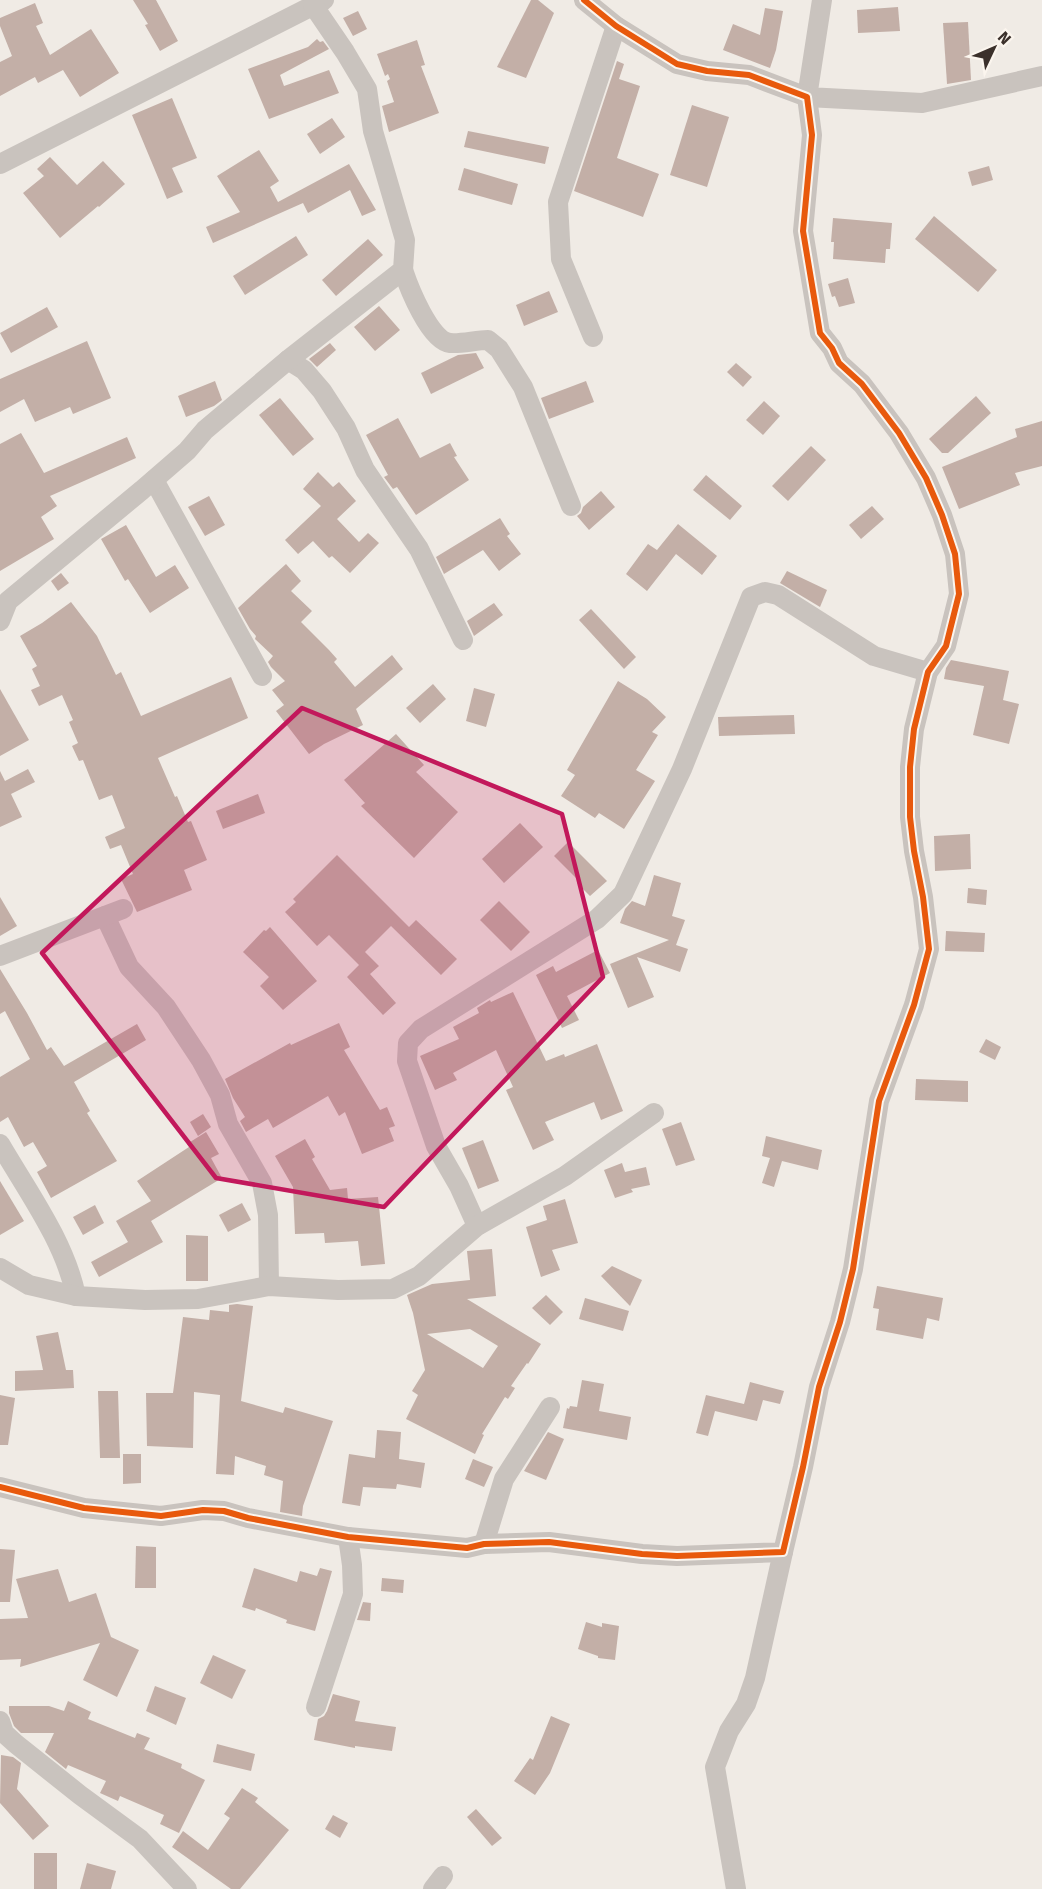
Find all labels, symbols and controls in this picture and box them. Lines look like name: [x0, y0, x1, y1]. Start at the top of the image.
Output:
north arrow: [964, 18, 1024, 78]
text: N: [994, 28, 1015, 48]

